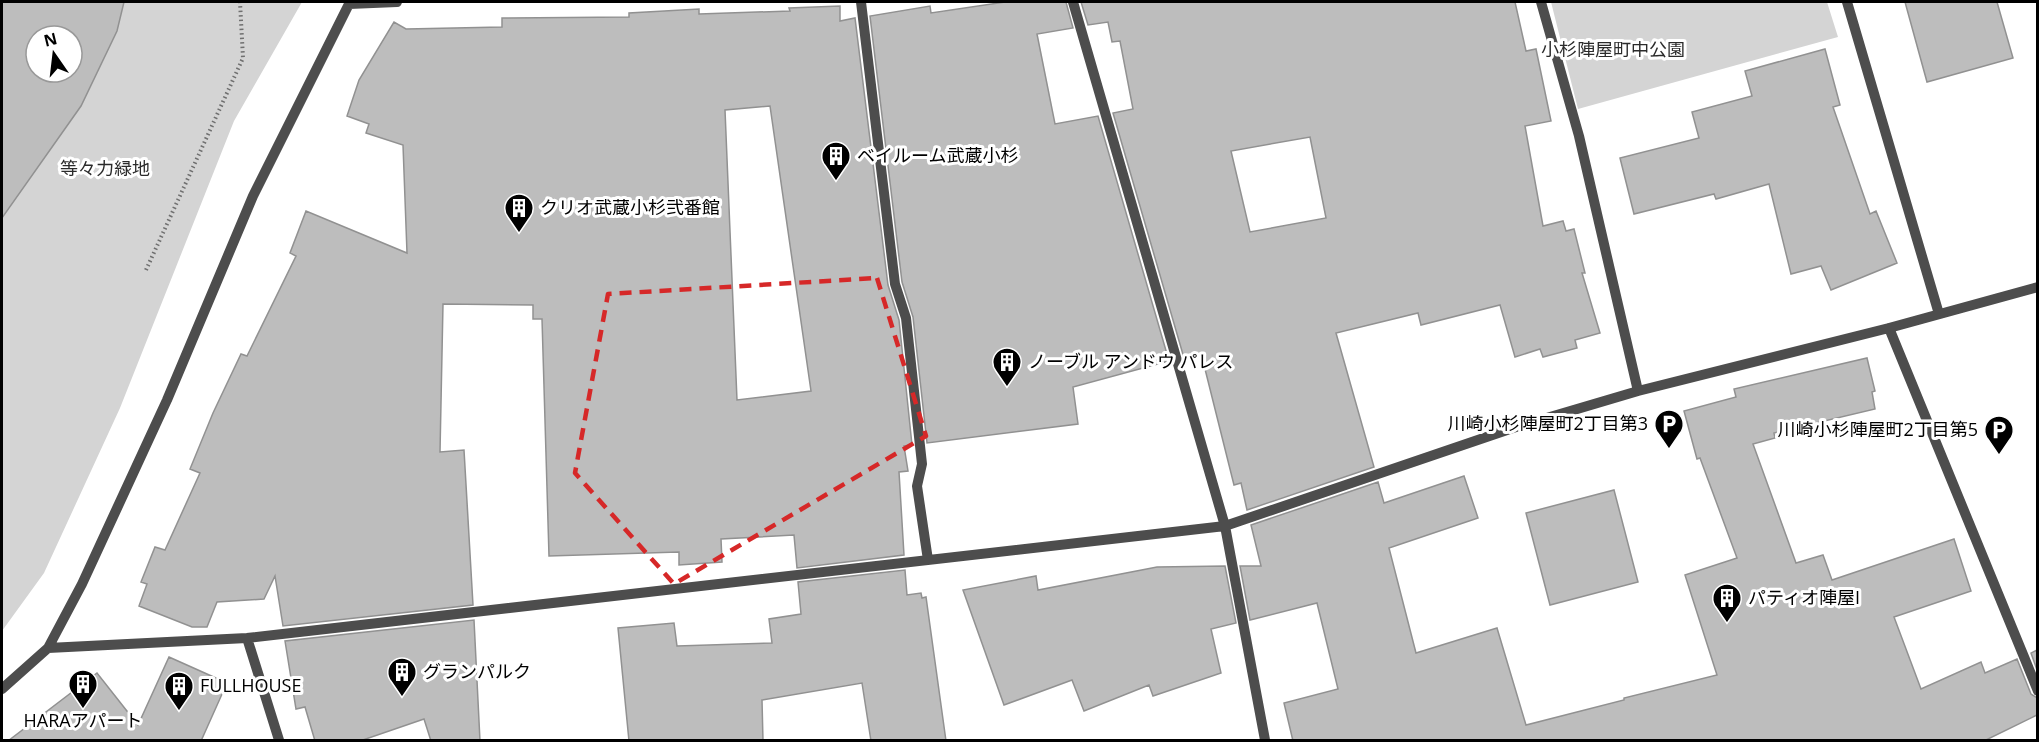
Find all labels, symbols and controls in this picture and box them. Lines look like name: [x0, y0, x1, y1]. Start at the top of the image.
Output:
north arrow: [24, 24, 84, 84]
text: N: [41, 27, 59, 52]
park label: 小杉陣屋町中公園: [1541, 37, 1685, 61]
building icon: ベイルーム武蔵小杉: [820, 140, 852, 182]
place label: ベイルーム武蔵小杉: [857, 143, 1018, 167]
park label: 等々力緑地: [60, 156, 150, 180]
building icon: クリオ武蔵小杉弐番館: [503, 192, 535, 234]
place label: クリオ武蔵小杉弐番館: [540, 195, 720, 219]
building icon: ノーブル アンドウ パレス: [991, 346, 1023, 388]
place label: ノーブル アンドウ パレス: [1028, 349, 1234, 373]
parking icon: 川崎小杉陣屋町2丁目第3: [1653, 408, 1685, 450]
place label: 川崎小杉陣屋町2丁目第3: [1447, 411, 1648, 435]
parking icon: 川崎小杉陣屋町2丁目第5: [1983, 414, 2015, 456]
place label: 川崎小杉陣屋町2丁目第5: [1777, 417, 1978, 441]
building icon: パティオ陣屋I: [1711, 582, 1743, 624]
place label: パティオ陣屋I: [1748, 585, 1860, 609]
building icon: グランパルク: [386, 656, 418, 698]
place label: グランパルク: [423, 659, 531, 683]
building icon: HARAアパート: [67, 668, 99, 710]
building icon: FULLHOUSE: [163, 670, 195, 712]
place label: FULLHOUSE: [200, 673, 301, 697]
place label: HARAアパート: [24, 708, 142, 732]

